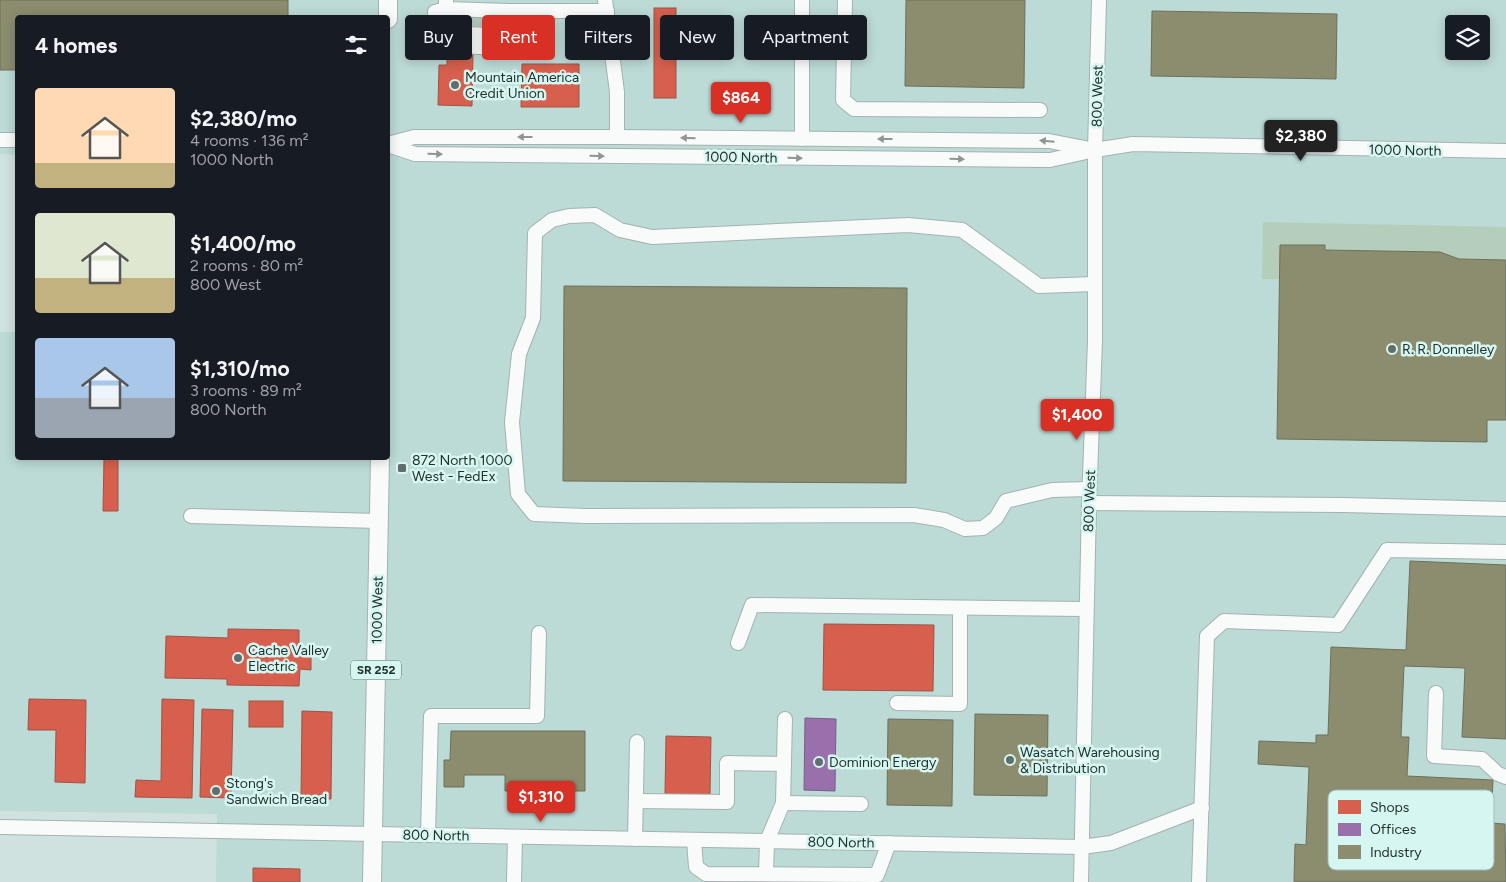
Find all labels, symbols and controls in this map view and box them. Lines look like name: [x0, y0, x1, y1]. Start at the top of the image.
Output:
chip: Buy: [405, 15, 472, 60]
chip: Rent: [482, 15, 555, 60]
chip: Filters: [565, 15, 650, 60]
chip: New: [660, 15, 734, 60]
chip: Apartment: [744, 15, 867, 60]
map controls: [1445, 15, 1490, 60]
button: layers: [1445, 15, 1490, 60]
icon: filters: [342, 31, 370, 59]
text: 4 homes: [35, 33, 117, 58]
street label: 800 West: [1088, 65, 1107, 127]
place label: Mountain America Credit Union: [465, 69, 579, 102]
marker: Mountain America Credit Union: [449, 79, 461, 91]
pin: $864: [711, 82, 771, 124]
text: $864: [722, 88, 760, 107]
text: $2,380/mo: [190, 106, 297, 131]
icon: home: [75, 108, 135, 168]
pin: $2,380: [1260, 120, 1342, 162]
text: $2,380: [1275, 126, 1327, 145]
text: 4 rooms · 136 m²: [190, 131, 309, 150]
one-way arrow: [517, 133, 533, 141]
one-way arrow: [679, 133, 695, 141]
one-way arrow: [877, 135, 893, 143]
one-way arrow: [1039, 137, 1055, 145]
street label: 1000 North: [1368, 141, 1442, 160]
street label: 1000 North: [704, 148, 778, 167]
text: 1000 North: [190, 150, 273, 169]
one-way arrow: [427, 150, 443, 158]
one-way arrow: [590, 152, 606, 160]
one-way arrow: [787, 154, 803, 162]
one-way arrow: [950, 155, 966, 163]
text: $1,400/mo: [190, 231, 296, 256]
icon: home: [75, 233, 135, 293]
text: 2 rooms · 80 m²: [190, 256, 303, 275]
text: 800 West: [190, 275, 261, 294]
place label: R. R. Donnelley: [1402, 341, 1495, 358]
marker: R. R. Donnelley: [1386, 343, 1398, 355]
text: $1,310/mo: [190, 356, 290, 381]
icon: home: [75, 358, 135, 418]
text: 3 rooms · 89 m²: [190, 381, 302, 400]
pin: $1,400: [1036, 398, 1118, 441]
text: 800 North: [190, 400, 266, 419]
text: $1,400: [1052, 405, 1102, 424]
place label: 872 North 1000 West - FedEx: [412, 452, 512, 485]
marker: 872 North 1000 West - FedEx: [396, 462, 408, 474]
street label: 800 West: [1080, 470, 1099, 532]
street label: 1000 West: [368, 576, 387, 644]
place label: Cache Valley Electric: [248, 642, 330, 675]
marker: Cache Valley Electric: [232, 652, 244, 664]
road number: SR 252: [351, 660, 401, 680]
place label: Wasatch Warehousing & Distribution: [1020, 744, 1160, 777]
place label: Dominion Energy: [829, 754, 937, 771]
marker: Wasatch Warehousing & Distribution: [1004, 754, 1016, 766]
marker: Dominion Energy: [813, 756, 825, 768]
place label: Stong's Sandwich Bread: [226, 775, 327, 808]
pin: $1,310: [500, 780, 582, 823]
marker: Stong's Sandwich Bread: [210, 785, 222, 797]
text: $1,310: [518, 787, 564, 806]
legend: [1328, 790, 1494, 870]
text: Shops: [1370, 799, 1409, 816]
text: Offices: [1370, 821, 1416, 838]
street label: 800 North: [402, 826, 470, 845]
street label: 800 North: [807, 833, 875, 852]
text: Industry: [1370, 844, 1422, 861]

